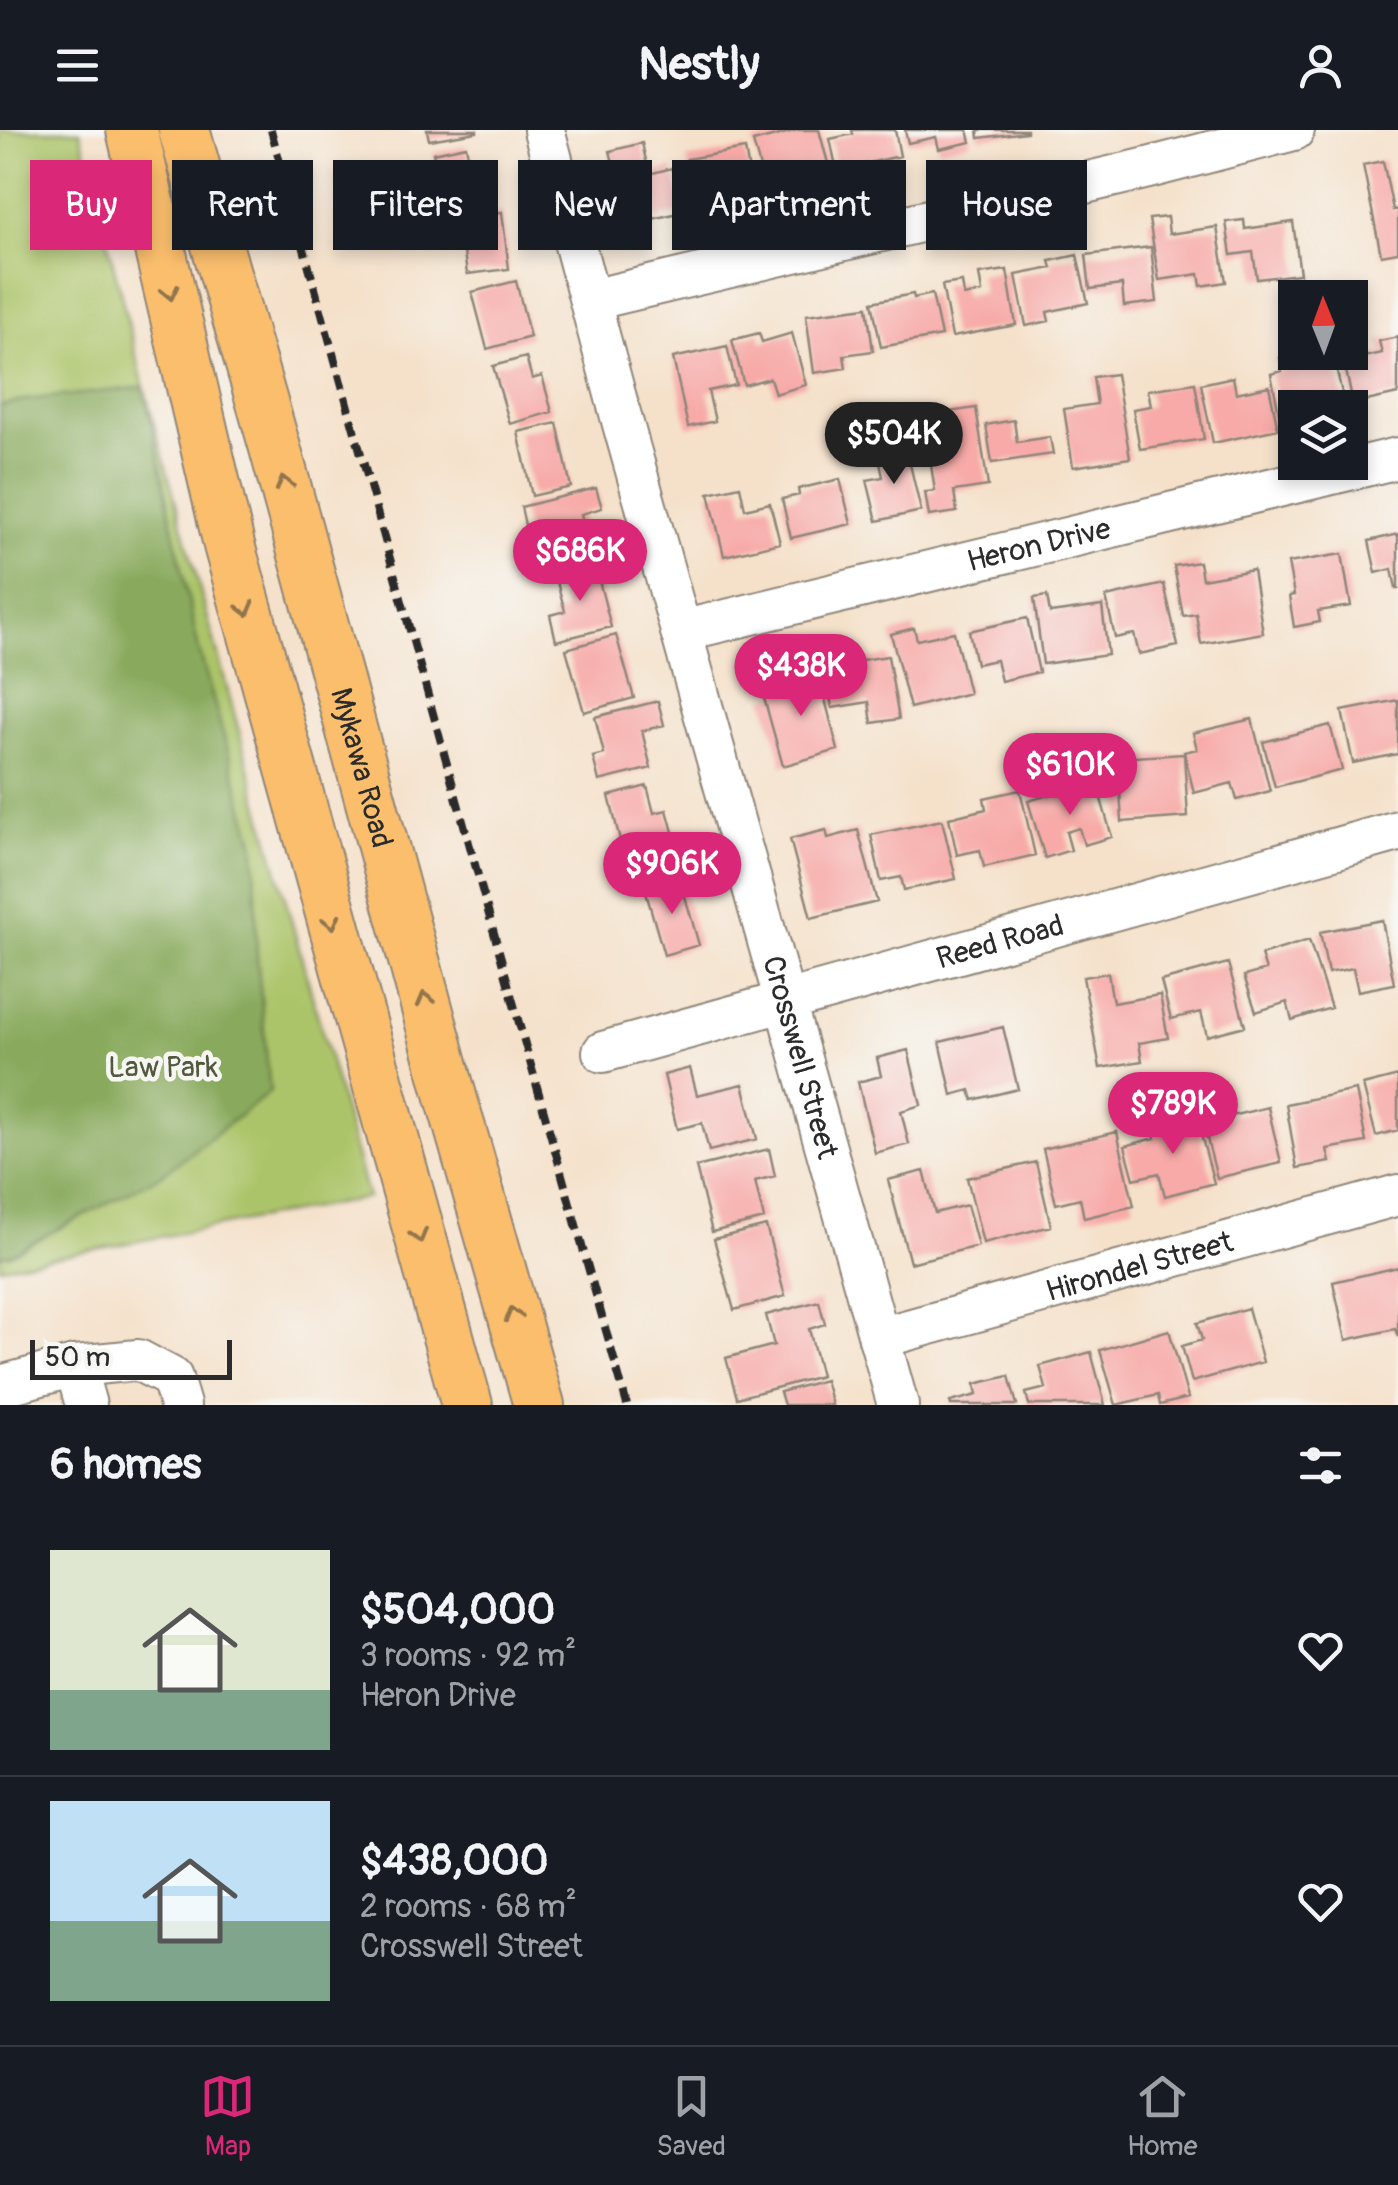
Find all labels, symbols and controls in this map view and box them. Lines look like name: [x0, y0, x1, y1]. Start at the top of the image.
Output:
text: Nestly: [639, 37, 759, 93]
icon: menu: [50, 38, 105, 93]
icon: person: [1293, 38, 1348, 93]
chip: Buy: [30, 160, 152, 250]
chip: Rent: [172, 160, 313, 250]
chip: Filters: [333, 160, 498, 250]
chip: New: [518, 160, 652, 250]
chip: Apartment: [672, 160, 906, 250]
chip: House: [926, 160, 1087, 250]
north arrow: [1278, 280, 1368, 370]
map controls: [1278, 280, 1368, 480]
one-way arrow: [158, 284, 179, 301]
button: layers: [1278, 390, 1368, 480]
pin: $504K: [824, 402, 964, 487]
text: $504K: [847, 414, 941, 454]
one-way arrow: [275, 475, 296, 492]
street label: Heron Drive: [963, 510, 1114, 580]
pin: $686K: [510, 519, 650, 604]
text: $686K: [535, 531, 625, 571]
one-way arrow: [235, 600, 256, 617]
pin: $438K: [731, 634, 871, 719]
text: $438K: [756, 646, 846, 686]
street label: Mykawa Road: [322, 684, 401, 852]
pin: $610K: [1000, 733, 1140, 818]
text: $610K: [1025, 745, 1115, 785]
pin: $906K: [602, 832, 742, 917]
text: $906K: [625, 844, 719, 884]
street label: Reed Road: [932, 907, 1068, 977]
one-way arrow: [321, 913, 342, 931]
street label: Crosswell Street: [754, 952, 846, 1164]
one-way arrow: [415, 991, 436, 1008]
park label: Law Park: [108, 1049, 219, 1086]
pin: $789K: [1103, 1072, 1243, 1157]
text: $789K: [1130, 1084, 1216, 1124]
street label: Hirondel Street: [1042, 1223, 1238, 1310]
one-way arrow: [408, 1226, 429, 1244]
one-way arrow: [504, 1306, 525, 1323]
scale bar: [30, 1335, 232, 1380]
text: 50 m: [45, 1340, 110, 1375]
icon: filters: [1293, 1438, 1348, 1493]
text: 6 homes: [50, 1439, 201, 1491]
text: $504,000: [360, 1584, 555, 1636]
icon: home: [130, 1590, 250, 1710]
icon: heart: [1293, 1623, 1348, 1678]
text: 3 rooms · 92 m²: [360, 1636, 576, 1676]
text: Heron Drive: [360, 1676, 516, 1716]
text: $438,000: [360, 1835, 548, 1887]
icon: home: [130, 1841, 250, 1961]
icon: heart: [1293, 1874, 1348, 1929]
text: 2 rooms · 68 m²: [360, 1887, 577, 1927]
text: Crosswell Street: [360, 1927, 583, 1967]
tab: Map: [200, 2069, 255, 2164]
tab: Saved: [656, 2069, 726, 2164]
tab: Home: [1127, 2069, 1197, 2164]

